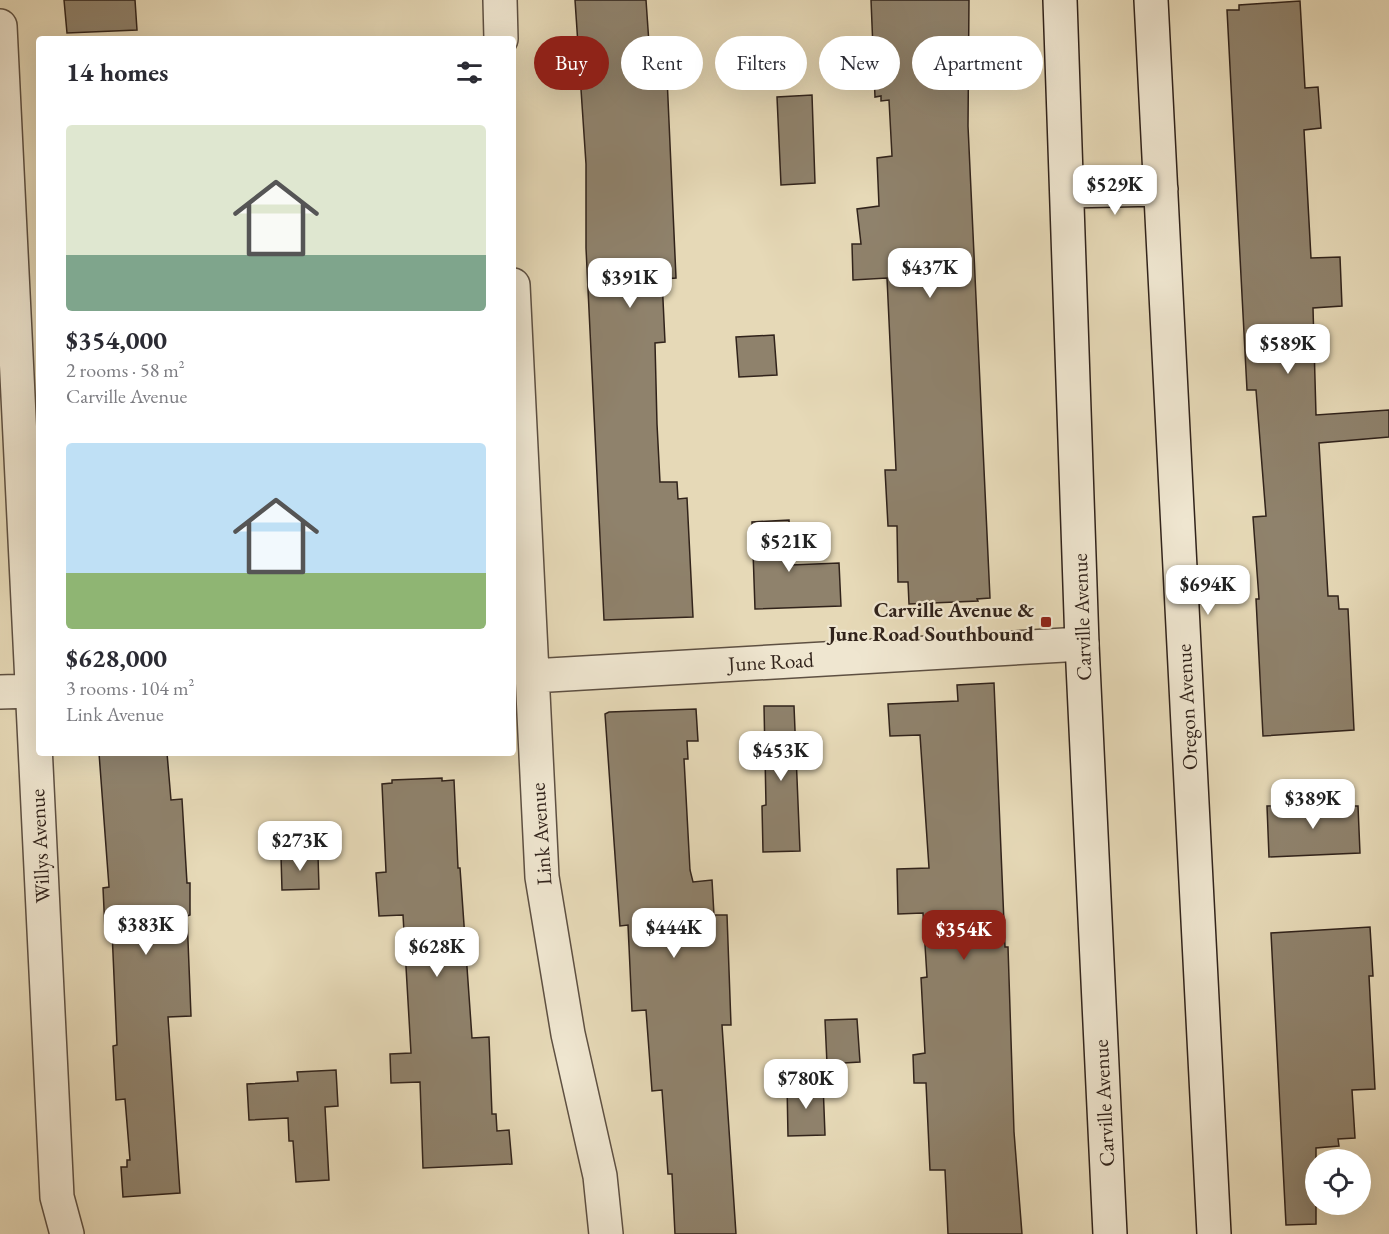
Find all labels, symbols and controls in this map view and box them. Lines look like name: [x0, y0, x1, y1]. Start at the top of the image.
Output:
chip: Buy: [534, 36, 609, 90]
chip: Rent: [621, 36, 703, 90]
chip: Filters: [715, 36, 807, 90]
chip: New: [819, 36, 900, 90]
chip: Apartment: [912, 36, 1043, 90]
text: 14 homes: [66, 55, 168, 89]
icon: filters: [453, 56, 486, 89]
icon: home: [222, 164, 330, 272]
pin: $529K: [1073, 165, 1157, 216]
text: $529K: [1087, 171, 1143, 197]
pin: $437K: [888, 248, 972, 299]
text: $437K: [902, 254, 958, 280]
pin: $391K: [588, 258, 672, 309]
text: $391K: [602, 264, 658, 290]
text: $354,000: [66, 323, 167, 357]
pin: $589K: [1246, 324, 1330, 375]
text: $589K: [1260, 330, 1316, 356]
text: 2 rooms · 58 m²: [66, 357, 185, 383]
text: Carville Avenue: [66, 383, 187, 409]
icon: home: [222, 482, 330, 590]
pin: $521K: [747, 522, 831, 573]
text: $521K: [761, 528, 817, 554]
street label: Carville Avenue: [1066, 553, 1097, 681]
pin: $694K: [1166, 565, 1250, 616]
text: $694K: [1180, 571, 1236, 597]
place label: Carville Avenue & June Road Southbound: [826, 596, 1034, 647]
marker: Carville Avenue & June Road Southbound: [1039, 615, 1053, 629]
text: $628,000: [66, 641, 167, 675]
street label: Oregon Avenue: [1170, 643, 1203, 771]
street label: June Road: [726, 646, 815, 677]
text: 3 rooms · 104 m²: [66, 675, 194, 701]
text: Link Avenue: [66, 701, 164, 727]
pin: $453K: [739, 731, 823, 782]
text: $453K: [753, 737, 809, 763]
pin: $389K: [1271, 779, 1355, 830]
street label: Link Avenue: [523, 782, 558, 886]
text: $389K: [1285, 785, 1341, 811]
street label: Willys Avenue: [23, 788, 56, 904]
pin: $273K: [258, 821, 342, 872]
text: $273K: [272, 827, 328, 853]
pin: $383K: [104, 905, 188, 956]
pin: $444K: [632, 908, 716, 959]
pin: $354K: [922, 910, 1006, 961]
text: $383K: [118, 911, 174, 937]
text: $444K: [646, 914, 702, 940]
text: $354K: [936, 916, 992, 942]
pin: $628K: [395, 927, 479, 978]
text: $628K: [409, 933, 465, 959]
street label: Carville Avenue: [1087, 1039, 1120, 1167]
pin: $780K: [764, 1059, 848, 1110]
text: $780K: [778, 1065, 834, 1091]
map controls: [1305, 1149, 1371, 1215]
button: locate: [1305, 1149, 1371, 1215]

